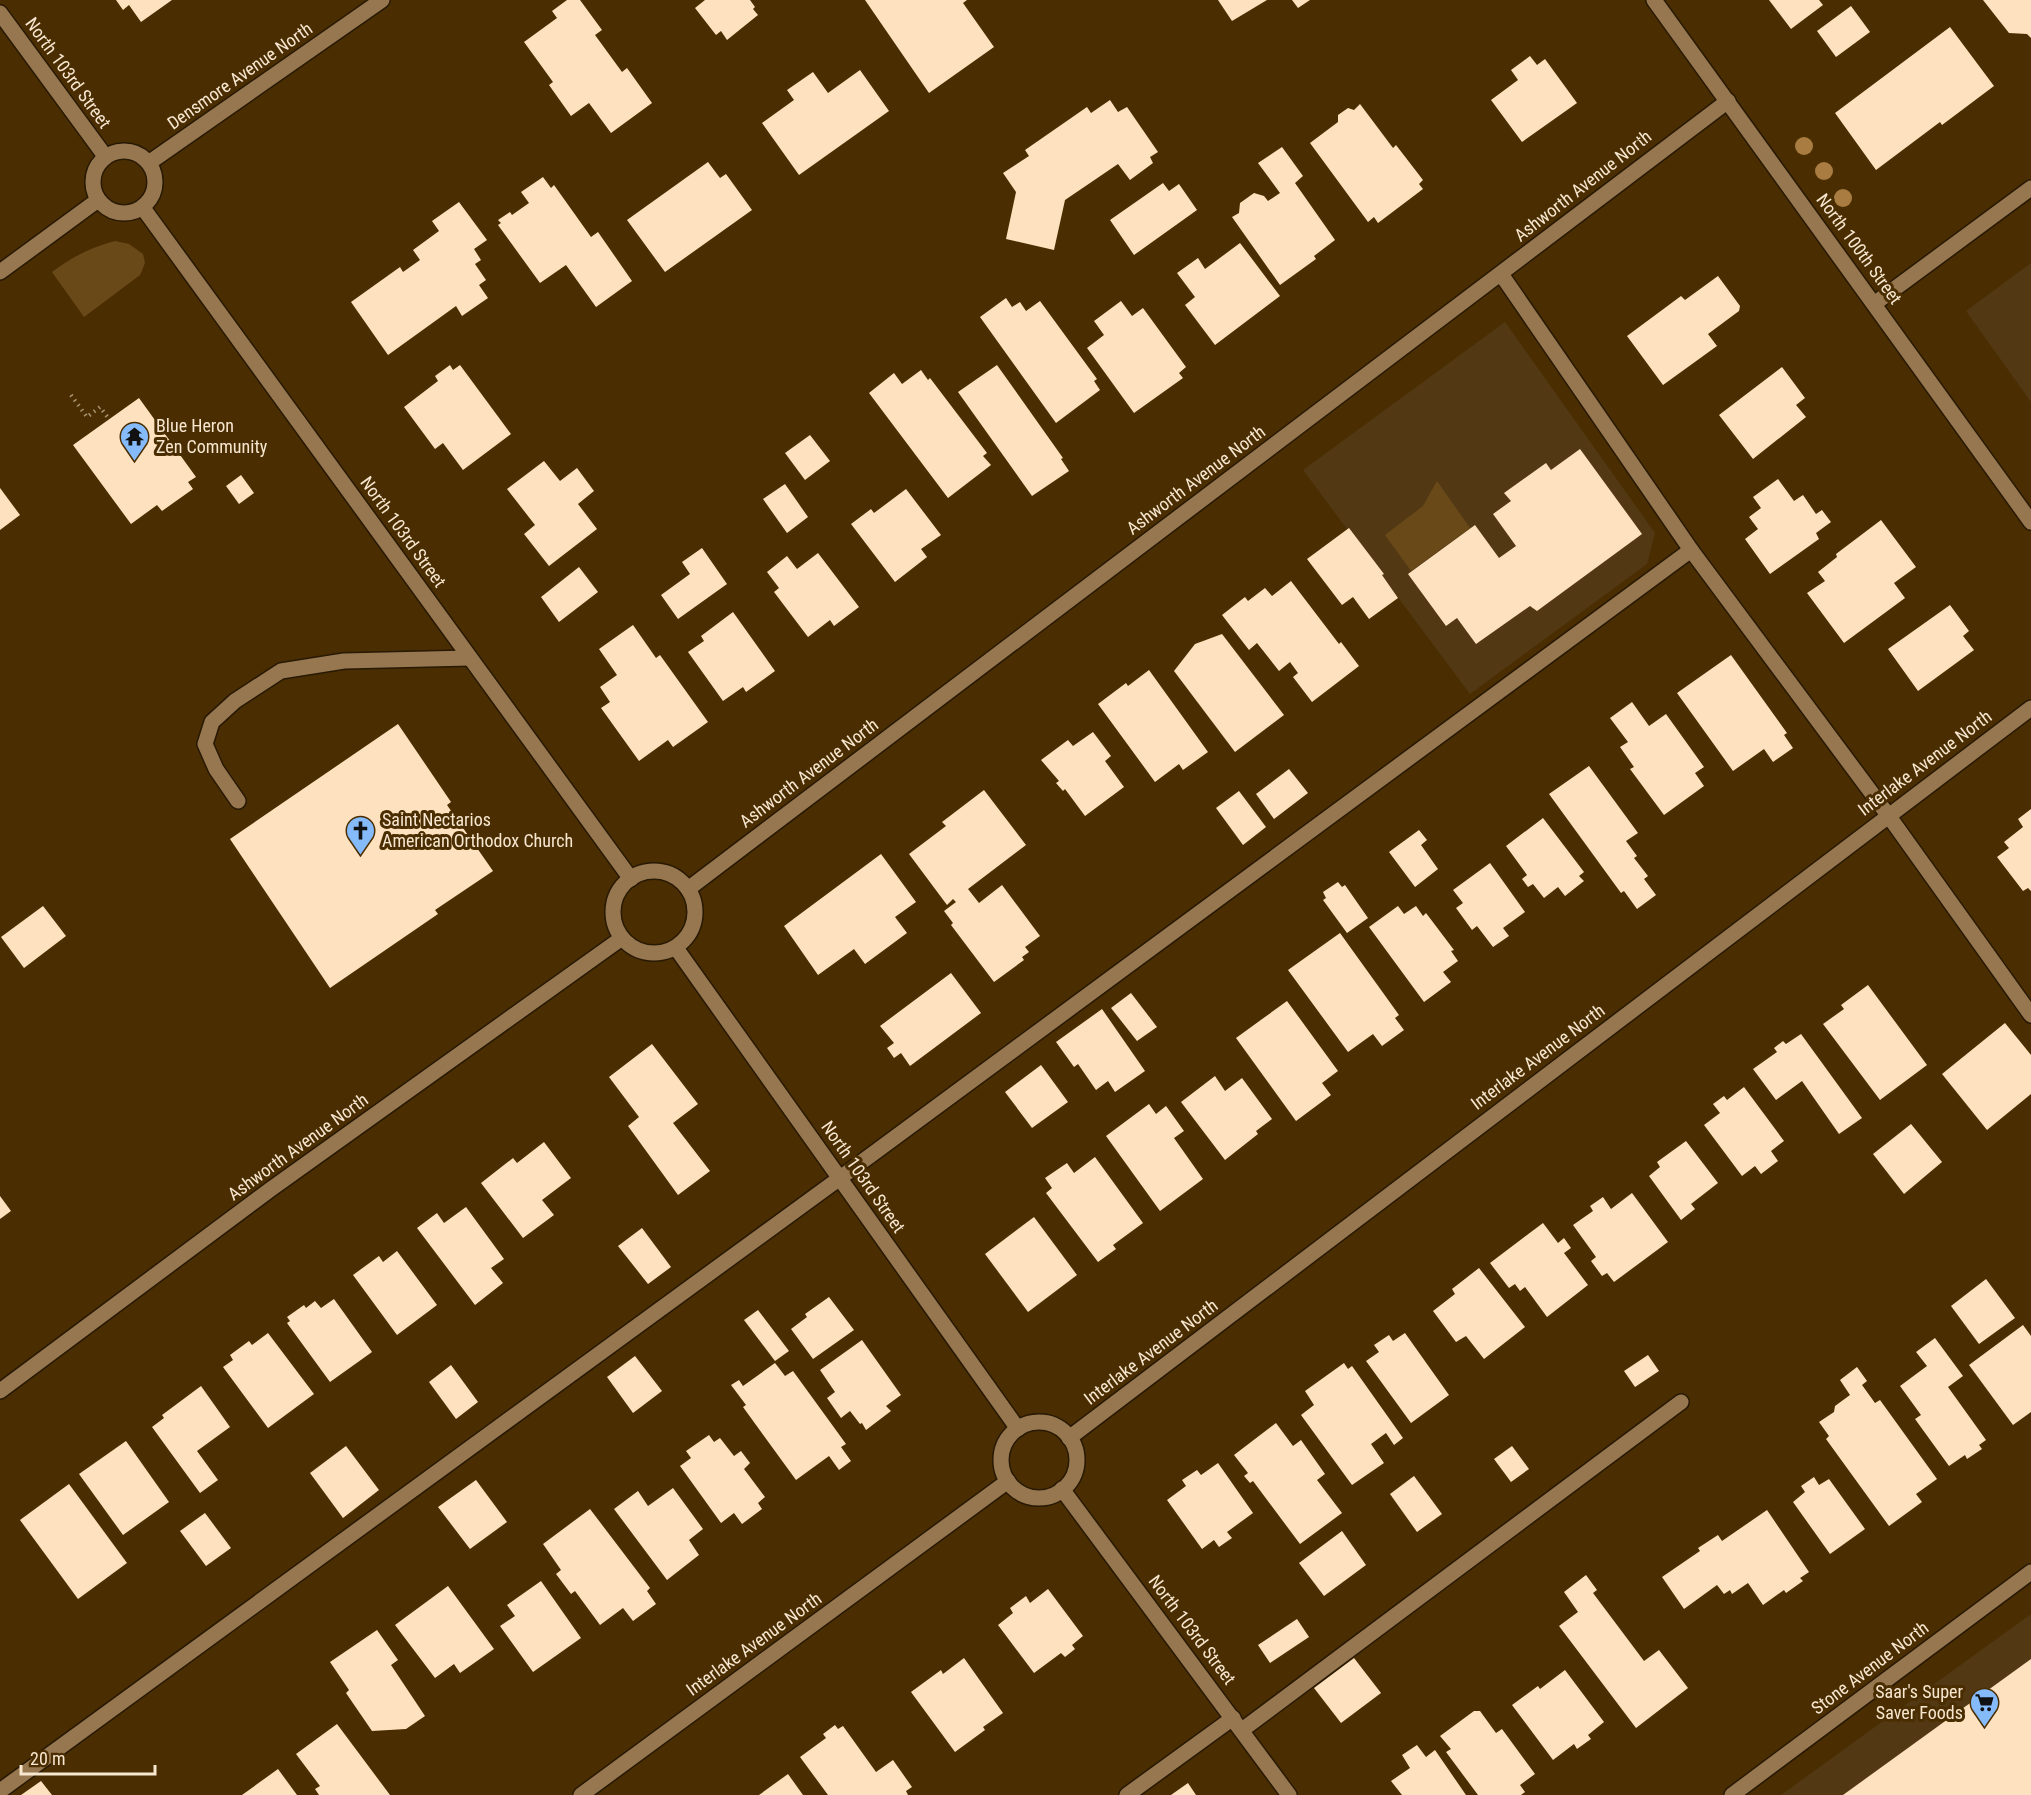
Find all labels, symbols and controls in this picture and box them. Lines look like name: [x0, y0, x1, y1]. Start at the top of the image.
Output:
street label: North 103rd Street: [21, 13, 116, 132]
street label: Densmore Avenue North: [163, 18, 316, 134]
street label: Ashworth Avenue North: [1510, 126, 1655, 246]
street label: North 100th Street: [1812, 189, 1906, 308]
place label: Blue Heron Zen Community: [156, 415, 268, 457]
temple icon: Blue Heron Zen Community: [119, 420, 151, 462]
street label: Ashworth Avenue North: [1122, 421, 1269, 539]
street label: North 103rd Street: [356, 472, 451, 591]
street label: Interlake Avenue North: [1854, 706, 1996, 820]
street label: Ashworth Avenue North: [735, 714, 882, 832]
place label: Saint Nectarios American Orthodox Church: [382, 809, 573, 851]
church icon: Saint Nectarios American Orthodox Church: [345, 814, 377, 856]
street label: Interlake Avenue North: [1467, 1000, 1609, 1114]
street label: Ashworth Avenue North: [224, 1089, 372, 1205]
street label: North 103rd Street: [817, 1117, 910, 1237]
street label: Interlake Avenue North: [1080, 1295, 1222, 1409]
street label: North 103rd Street: [1144, 1571, 1240, 1689]
street label: Interlake Avenue North: [682, 1588, 825, 1700]
street label: Stone Avenue North: [1807, 1617, 1932, 1718]
place label: Saar's Super Saver Foods: [1875, 1681, 1964, 1723]
supermarket icon: Saar's Super Saver Foods: [1968, 1686, 2000, 1728]
scale bar: [21, 1738, 154, 1776]
text: 20 m: [30, 1748, 65, 1769]

